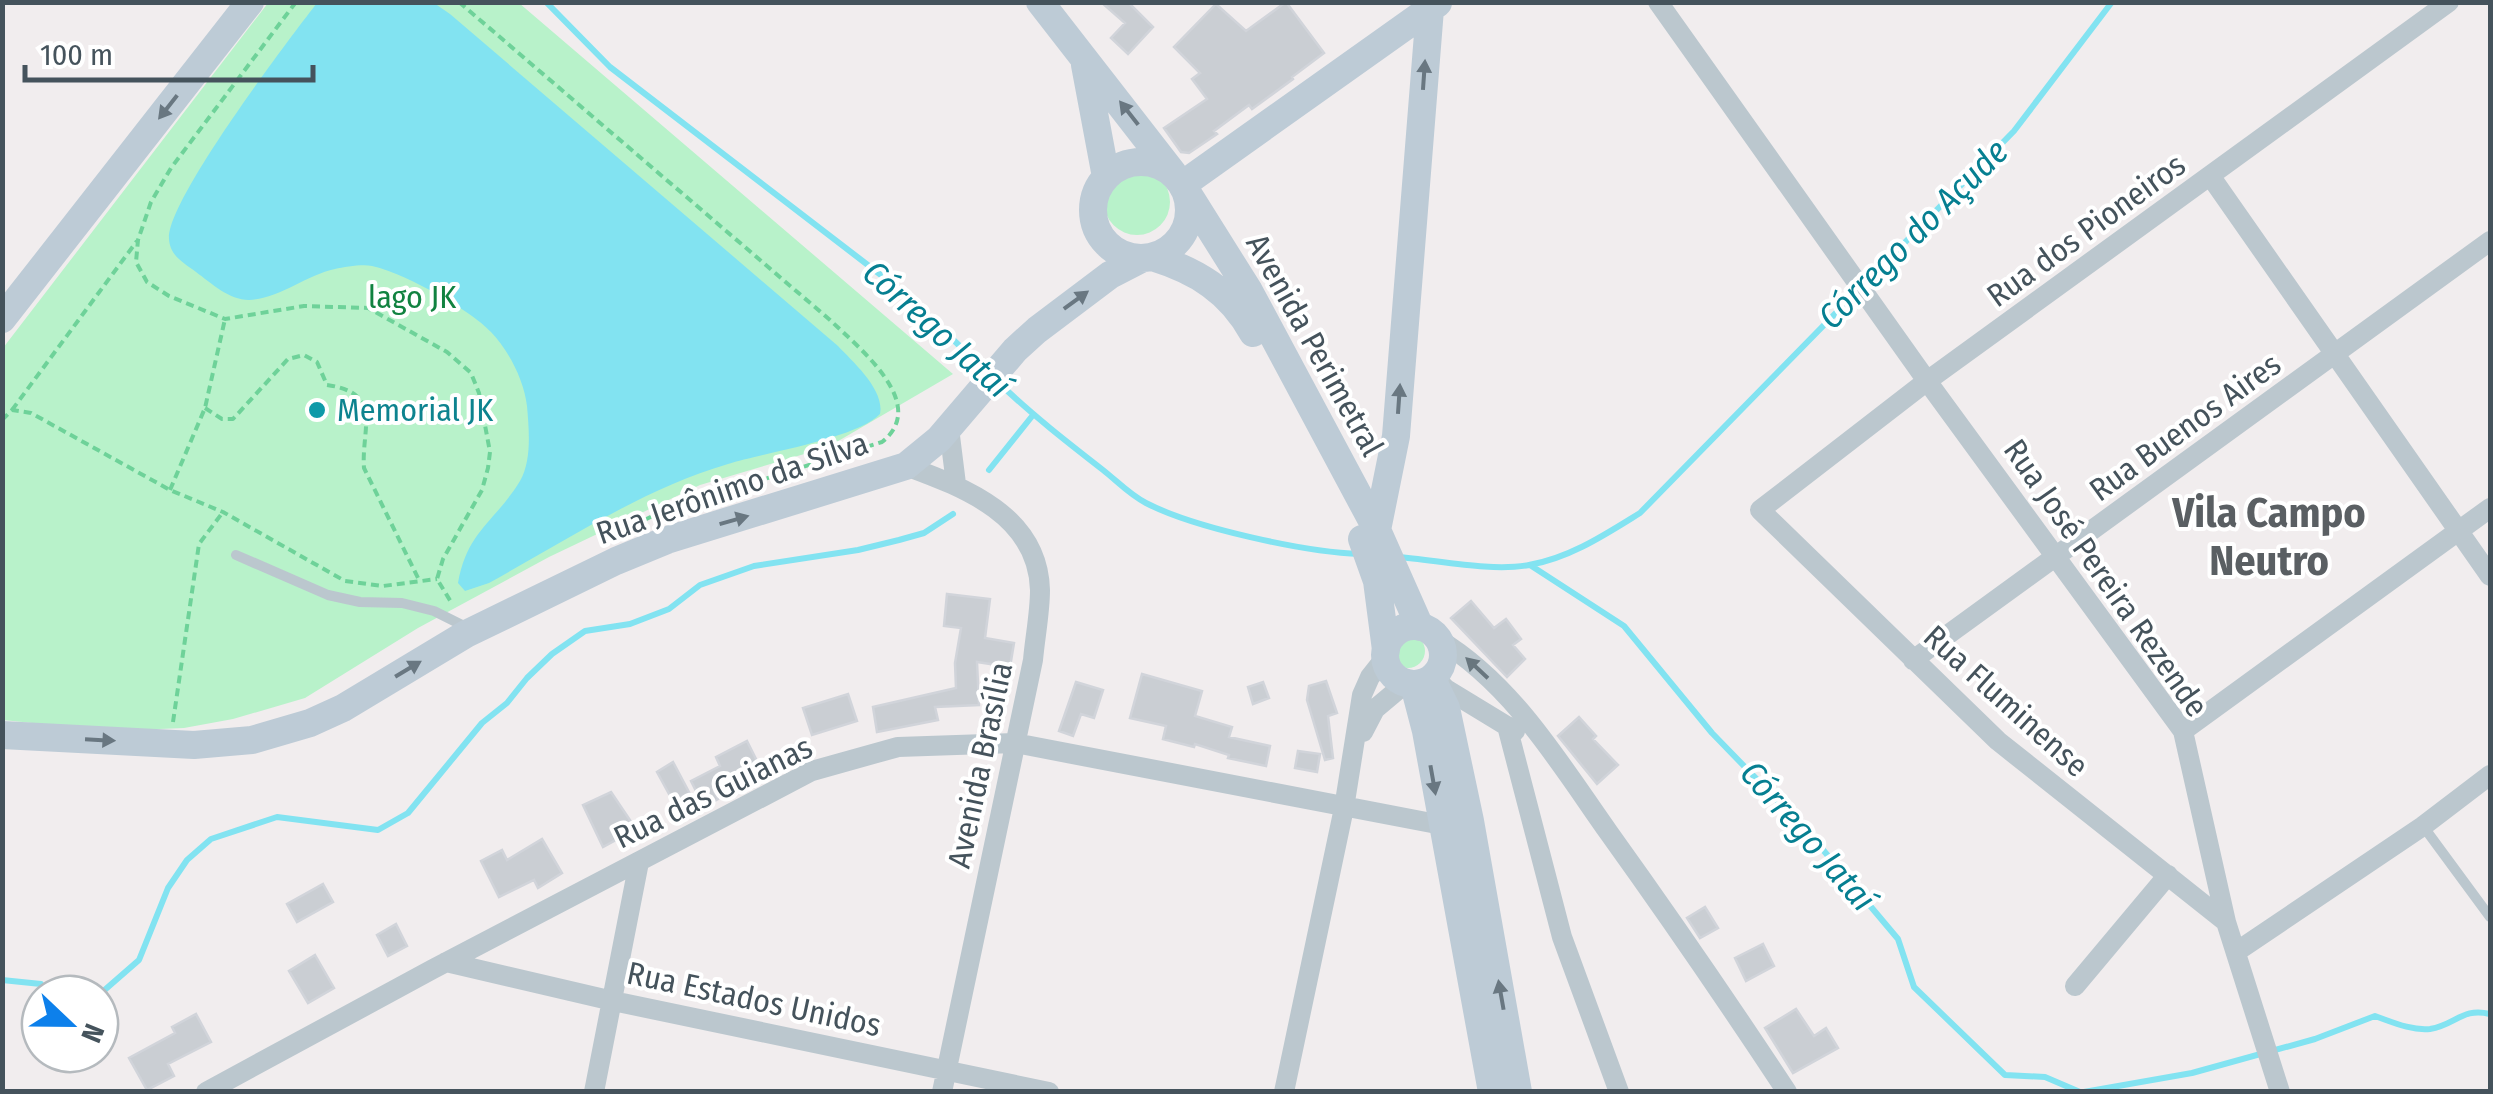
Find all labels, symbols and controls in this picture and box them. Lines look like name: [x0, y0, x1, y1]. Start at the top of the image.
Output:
scale bar: [25, 20, 312, 82]
text: 100 m: [40, 37, 113, 73]
one-way arrow: [1417, 59, 1433, 91]
one-way arrow: [158, 93, 179, 119]
one-way arrow: [1119, 100, 1140, 126]
water label: Córrego do Açude: [1809, 130, 2017, 338]
street label: Rua dos Pioneiros: [1979, 145, 2193, 315]
street label: Avenida Perimetral: [1238, 227, 1392, 463]
water label: Córrego Jataí: [854, 251, 1021, 408]
park label: lago JK: [368, 278, 457, 316]
one-way arrow: [1063, 290, 1089, 310]
street label: Rua Buenos Aires: [2082, 345, 2288, 509]
one-way arrow: [1391, 383, 1407, 415]
place label: Memorial JK: [337, 391, 494, 429]
marker: Memorial JK: [306, 399, 328, 421]
street label: Rua Jerônimo da Silva: [591, 424, 873, 552]
street label: Rua José Pereira Rezende: [1996, 432, 2216, 724]
district label: Vila Campo Neutro: [2171, 488, 2366, 586]
one-way arrow: [719, 512, 750, 528]
street label: Rua Fluminense: [1916, 617, 2096, 785]
one-way arrow: [1465, 657, 1489, 680]
street label: Avenida Brasília: [940, 659, 1020, 871]
one-way arrow: [394, 661, 422, 678]
street label: Rua das Guianas: [608, 728, 818, 856]
one-way arrow: [84, 732, 116, 748]
water label: Córrego Jataí: [1731, 752, 1886, 921]
one-way arrow: [1426, 765, 1442, 796]
street label: Rua Estados Unidos: [624, 954, 884, 1044]
north arrow: [20, 974, 120, 1074]
one-way arrow: [1493, 979, 1508, 1011]
text: N: [74, 1019, 111, 1047]

